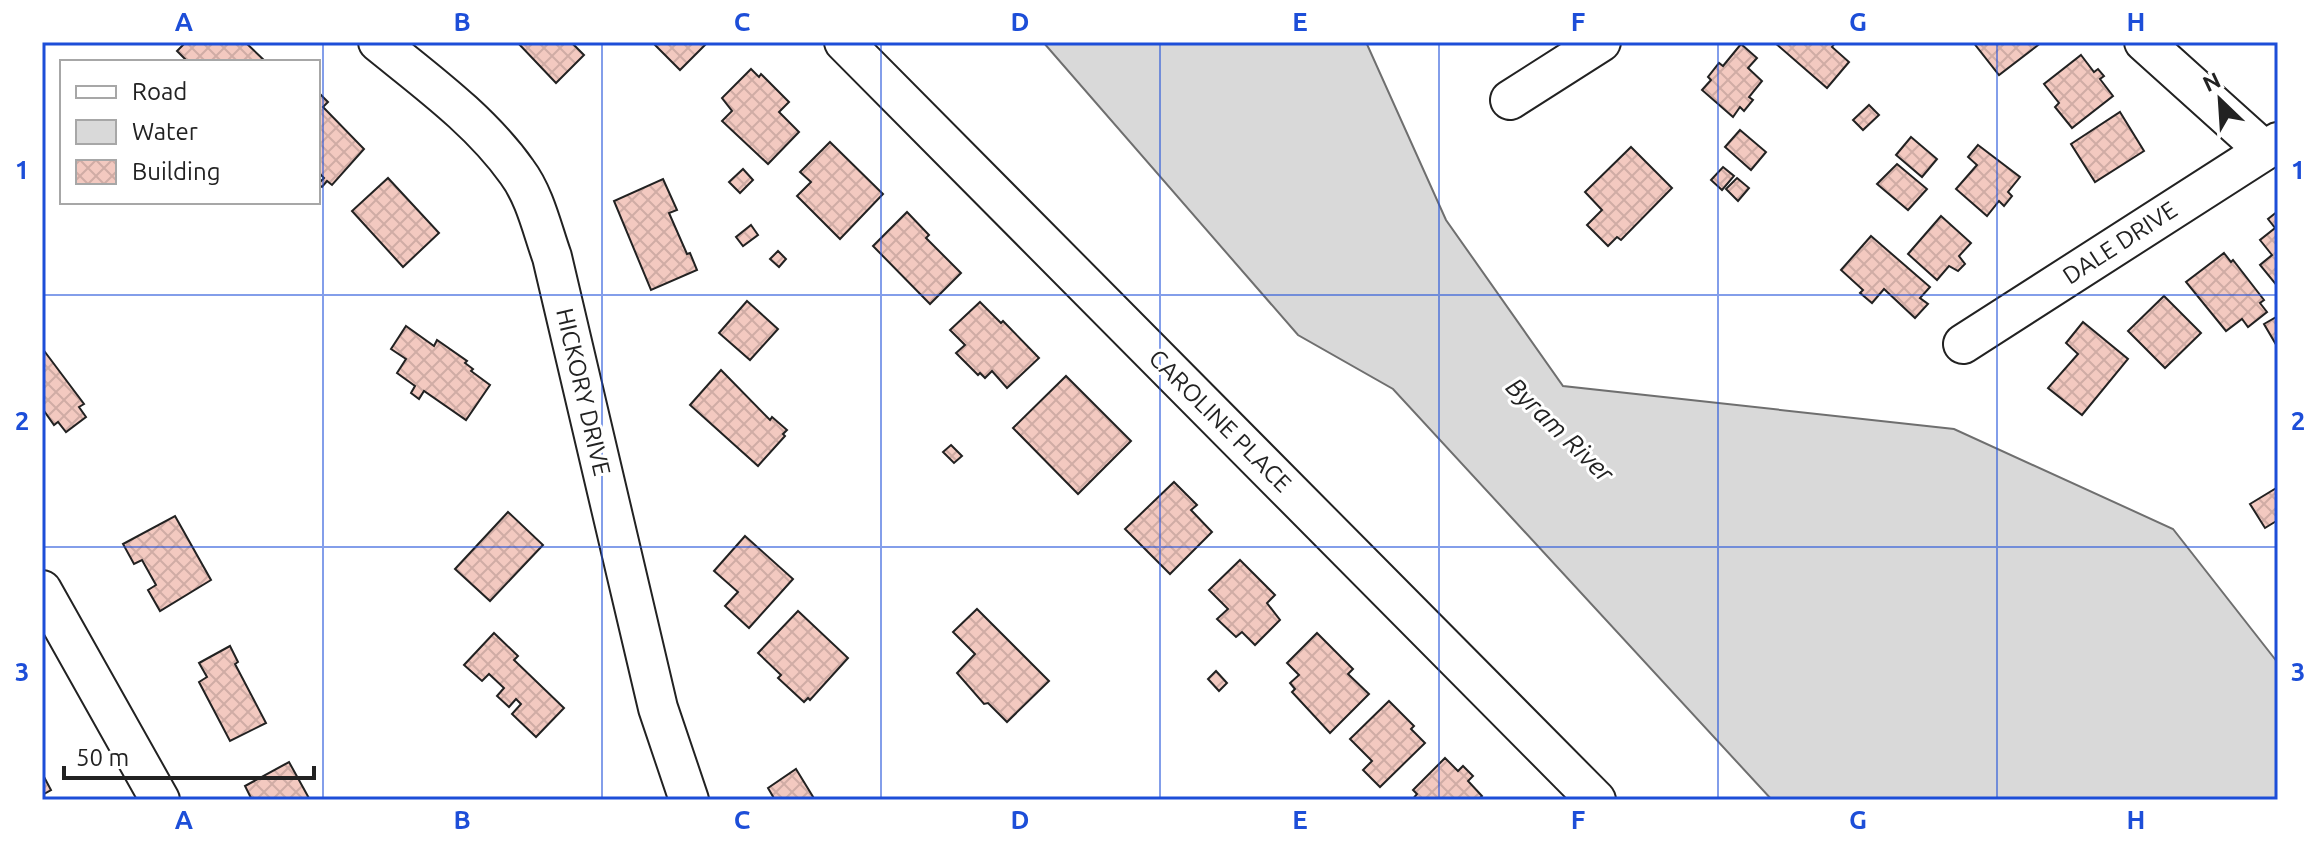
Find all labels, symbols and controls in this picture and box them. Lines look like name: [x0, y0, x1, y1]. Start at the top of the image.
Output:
text: A: [175, 7, 194, 36]
text: B: [453, 7, 471, 36]
text: C: [734, 7, 751, 36]
text: D: [1011, 7, 1029, 36]
text: E: [1292, 7, 1308, 36]
text: F: [1571, 7, 1585, 36]
text: G: [1849, 7, 1867, 36]
text: H: [2127, 7, 2145, 36]
legend: [60, 60, 320, 204]
north arrow: [2180, 60, 2260, 140]
text: N: [2199, 67, 2224, 96]
text: Road: [132, 78, 187, 105]
text: Water: [132, 118, 198, 145]
text: 1: [15, 155, 29, 184]
text: 1: [2291, 155, 2305, 184]
text: Building: [132, 158, 220, 185]
street label: DALE DRIVE: [2058, 196, 2182, 289]
street label: HICKORY DRIVE: [551, 306, 616, 478]
street label: CAROLINE PLACE: [1144, 344, 1297, 497]
water label: Byram River: [1501, 371, 1621, 489]
text: 2: [15, 406, 29, 435]
text: 2: [2291, 406, 2305, 435]
text: 3: [15, 657, 29, 686]
text: 3: [2291, 657, 2305, 686]
scale bar: [64, 730, 314, 780]
text: 50 m: [76, 744, 129, 771]
text: A: [175, 805, 194, 834]
text: B: [453, 805, 471, 834]
text: C: [734, 805, 751, 834]
text: D: [1011, 805, 1029, 834]
text: E: [1292, 805, 1308, 834]
text: F: [1571, 805, 1585, 834]
text: G: [1849, 805, 1867, 834]
text: H: [2127, 805, 2145, 834]

